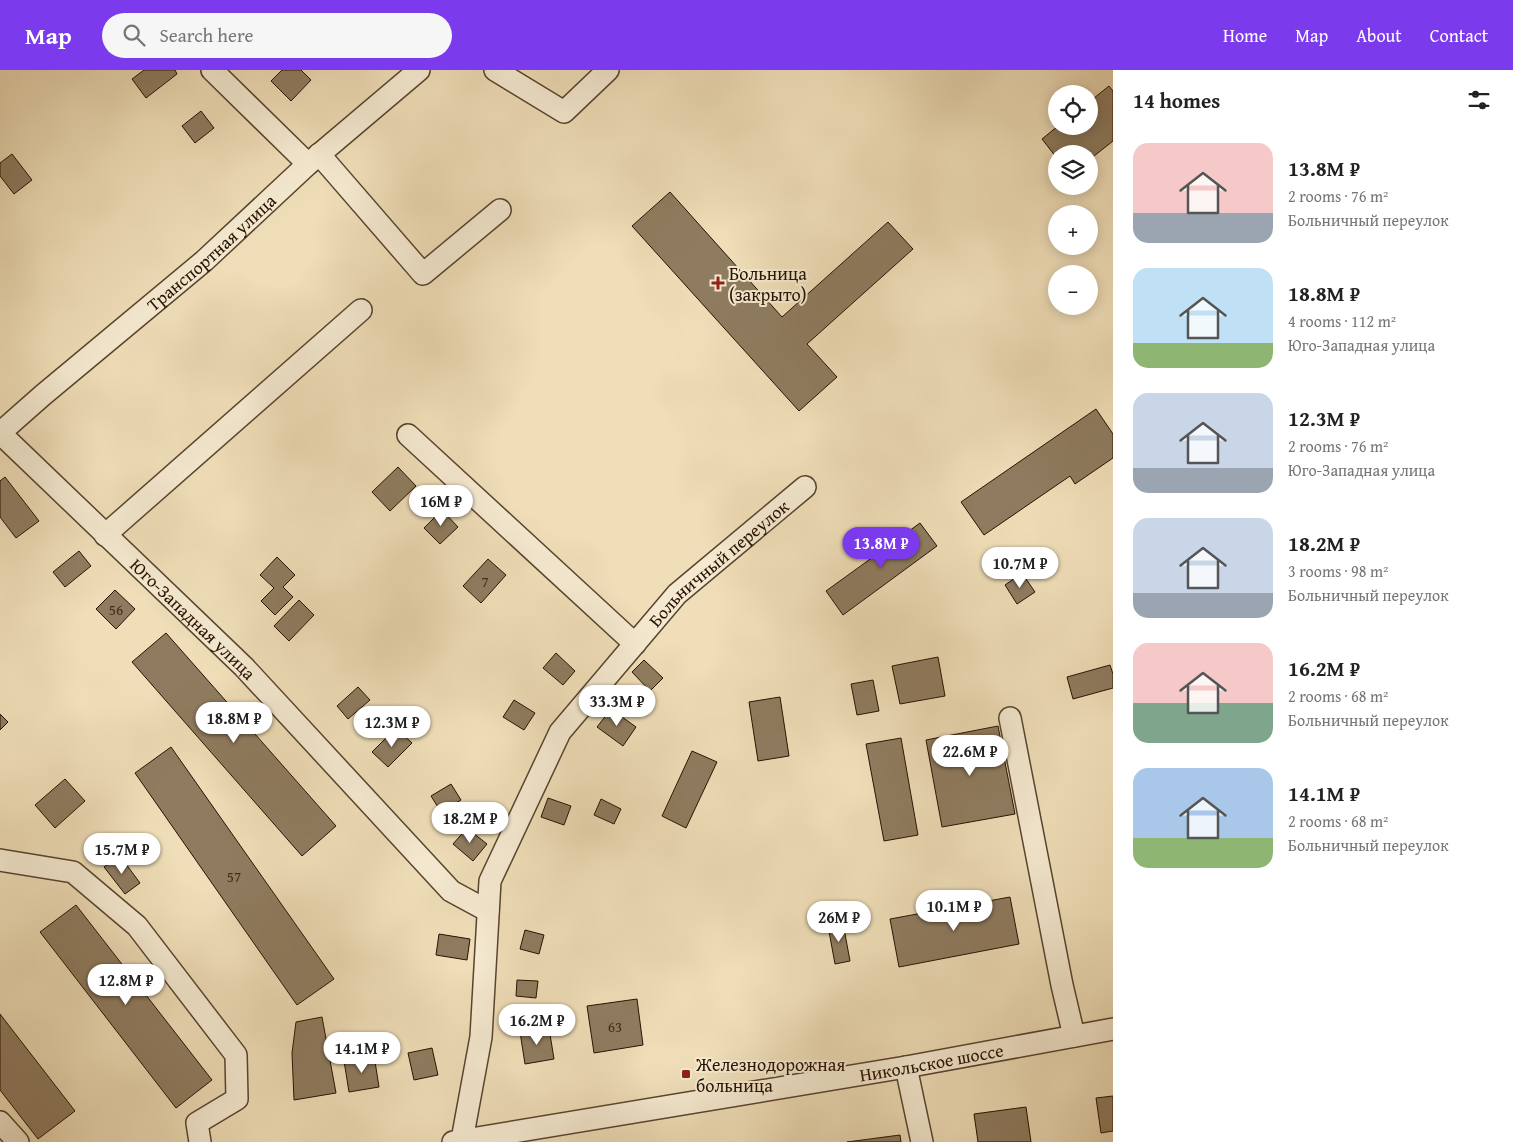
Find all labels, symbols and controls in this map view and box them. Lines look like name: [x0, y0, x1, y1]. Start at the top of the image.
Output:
search box: [102, 13, 452, 58]
text: Map: [25, 18, 72, 53]
icon: search: [120, 21, 148, 49]
text: Search here: [160, 21, 253, 49]
text: Home: [1223, 22, 1267, 49]
text: Map: [1295, 22, 1328, 49]
text: About: [1356, 22, 1402, 49]
text: Contact: [1430, 22, 1488, 49]
map controls: [1048, 85, 1098, 315]
button: locate: [1048, 85, 1098, 135]
text: 14 homes: [1133, 85, 1220, 116]
icon: filters: [1465, 86, 1493, 114]
button: layers: [1048, 145, 1098, 195]
text: 13.8M ₽: [1288, 153, 1360, 184]
icon: home: [1173, 163, 1233, 223]
text: 2 rooms · 76 m²: [1288, 184, 1388, 208]
street label: Транспортная улица: [140, 187, 282, 317]
button: +: [1048, 205, 1098, 255]
text: Больничный переулок: [1288, 208, 1449, 232]
place label: Больница (закрыто): [729, 260, 807, 308]
button: −: [1048, 265, 1098, 315]
marker: Больница (закрыто): [711, 276, 725, 290]
text: 18.8M ₽: [1288, 278, 1360, 309]
icon: home: [1173, 288, 1233, 348]
text: 4 rooms · 112 m²: [1288, 309, 1396, 333]
text: Юго-Западная улица: [1288, 333, 1435, 357]
text: 12.3M ₽: [1288, 403, 1360, 434]
icon: home: [1173, 413, 1233, 473]
text: 2 rooms · 76 m²: [1288, 434, 1388, 458]
text: Юго-Западная улица: [1288, 458, 1435, 482]
pin: 16M ₽: [406, 484, 476, 527]
text: 16M ₽: [420, 489, 462, 513]
street label: Больничный переулок: [642, 492, 795, 632]
pin: 13.8M ₽: [835, 526, 927, 569]
text: 18.2M ₽: [1288, 528, 1360, 559]
text: 13.8M ₽: [854, 531, 908, 555]
icon: home: [1173, 538, 1233, 598]
pin: 10.7M ₽: [974, 546, 1066, 589]
street label: Юго-Западная улица: [124, 551, 263, 686]
text: 10.7M ₽: [993, 551, 1047, 575]
text: 3 rooms · 98 m²: [1288, 559, 1388, 583]
house number: 7: [481, 571, 489, 592]
text: Больничный переулок: [1288, 583, 1449, 607]
house number: 56: [109, 599, 123, 620]
text: 16.2M ₽: [1288, 653, 1360, 684]
icon: home: [1173, 663, 1233, 723]
pin: 33.3M ₽: [571, 684, 663, 727]
text: 2 rooms · 68 m²: [1288, 684, 1388, 708]
text: 33.3M ₽: [590, 689, 644, 713]
pin: 18.8M ₽: [188, 702, 280, 744]
text: 18.8M ₽: [207, 706, 261, 730]
pin: 12.3M ₽: [346, 706, 438, 748]
text: Больничный переулок: [1288, 708, 1449, 732]
text: 12.3M ₽: [365, 710, 419, 734]
pin: 22.6M ₽: [924, 734, 1016, 777]
text: 22.6M ₽: [943, 739, 997, 763]
text: 14.1M ₽: [1288, 778, 1360, 809]
icon: home: [1173, 788, 1233, 848]
pin: 18.2M ₽: [424, 802, 516, 844]
text: 18.2M ₽: [443, 806, 497, 830]
text: 2 rooms · 68 m²: [1288, 809, 1388, 833]
pin: 15.7M ₽: [76, 832, 168, 875]
text: Больничный переулок: [1288, 833, 1449, 857]
text: 15.7M ₽: [95, 837, 149, 861]
house number: 57: [227, 866, 241, 887]
pin: 10.1M ₽: [908, 890, 1000, 932]
text: 10.1M ₽: [927, 894, 981, 918]
pin: 26M ₽: [804, 900, 874, 943]
text: 26M ₽: [818, 905, 860, 929]
pin: 12.8M ₽: [80, 964, 172, 1006]
text: 12.8M ₽: [99, 968, 153, 992]
pin: 16.2M ₽: [491, 1004, 583, 1046]
text: 16.2M ₽: [510, 1008, 564, 1032]
house number: 63: [608, 1016, 622, 1037]
pin: 14.1M ₽: [316, 1032, 408, 1074]
text: 14.1M ₽: [335, 1036, 389, 1060]
street label: Никольское шоссе: [857, 1036, 1006, 1088]
place label: Железнодорожная больница: [695, 1051, 845, 1099]
marker: Железнодорожная больница: [680, 1068, 692, 1080]

